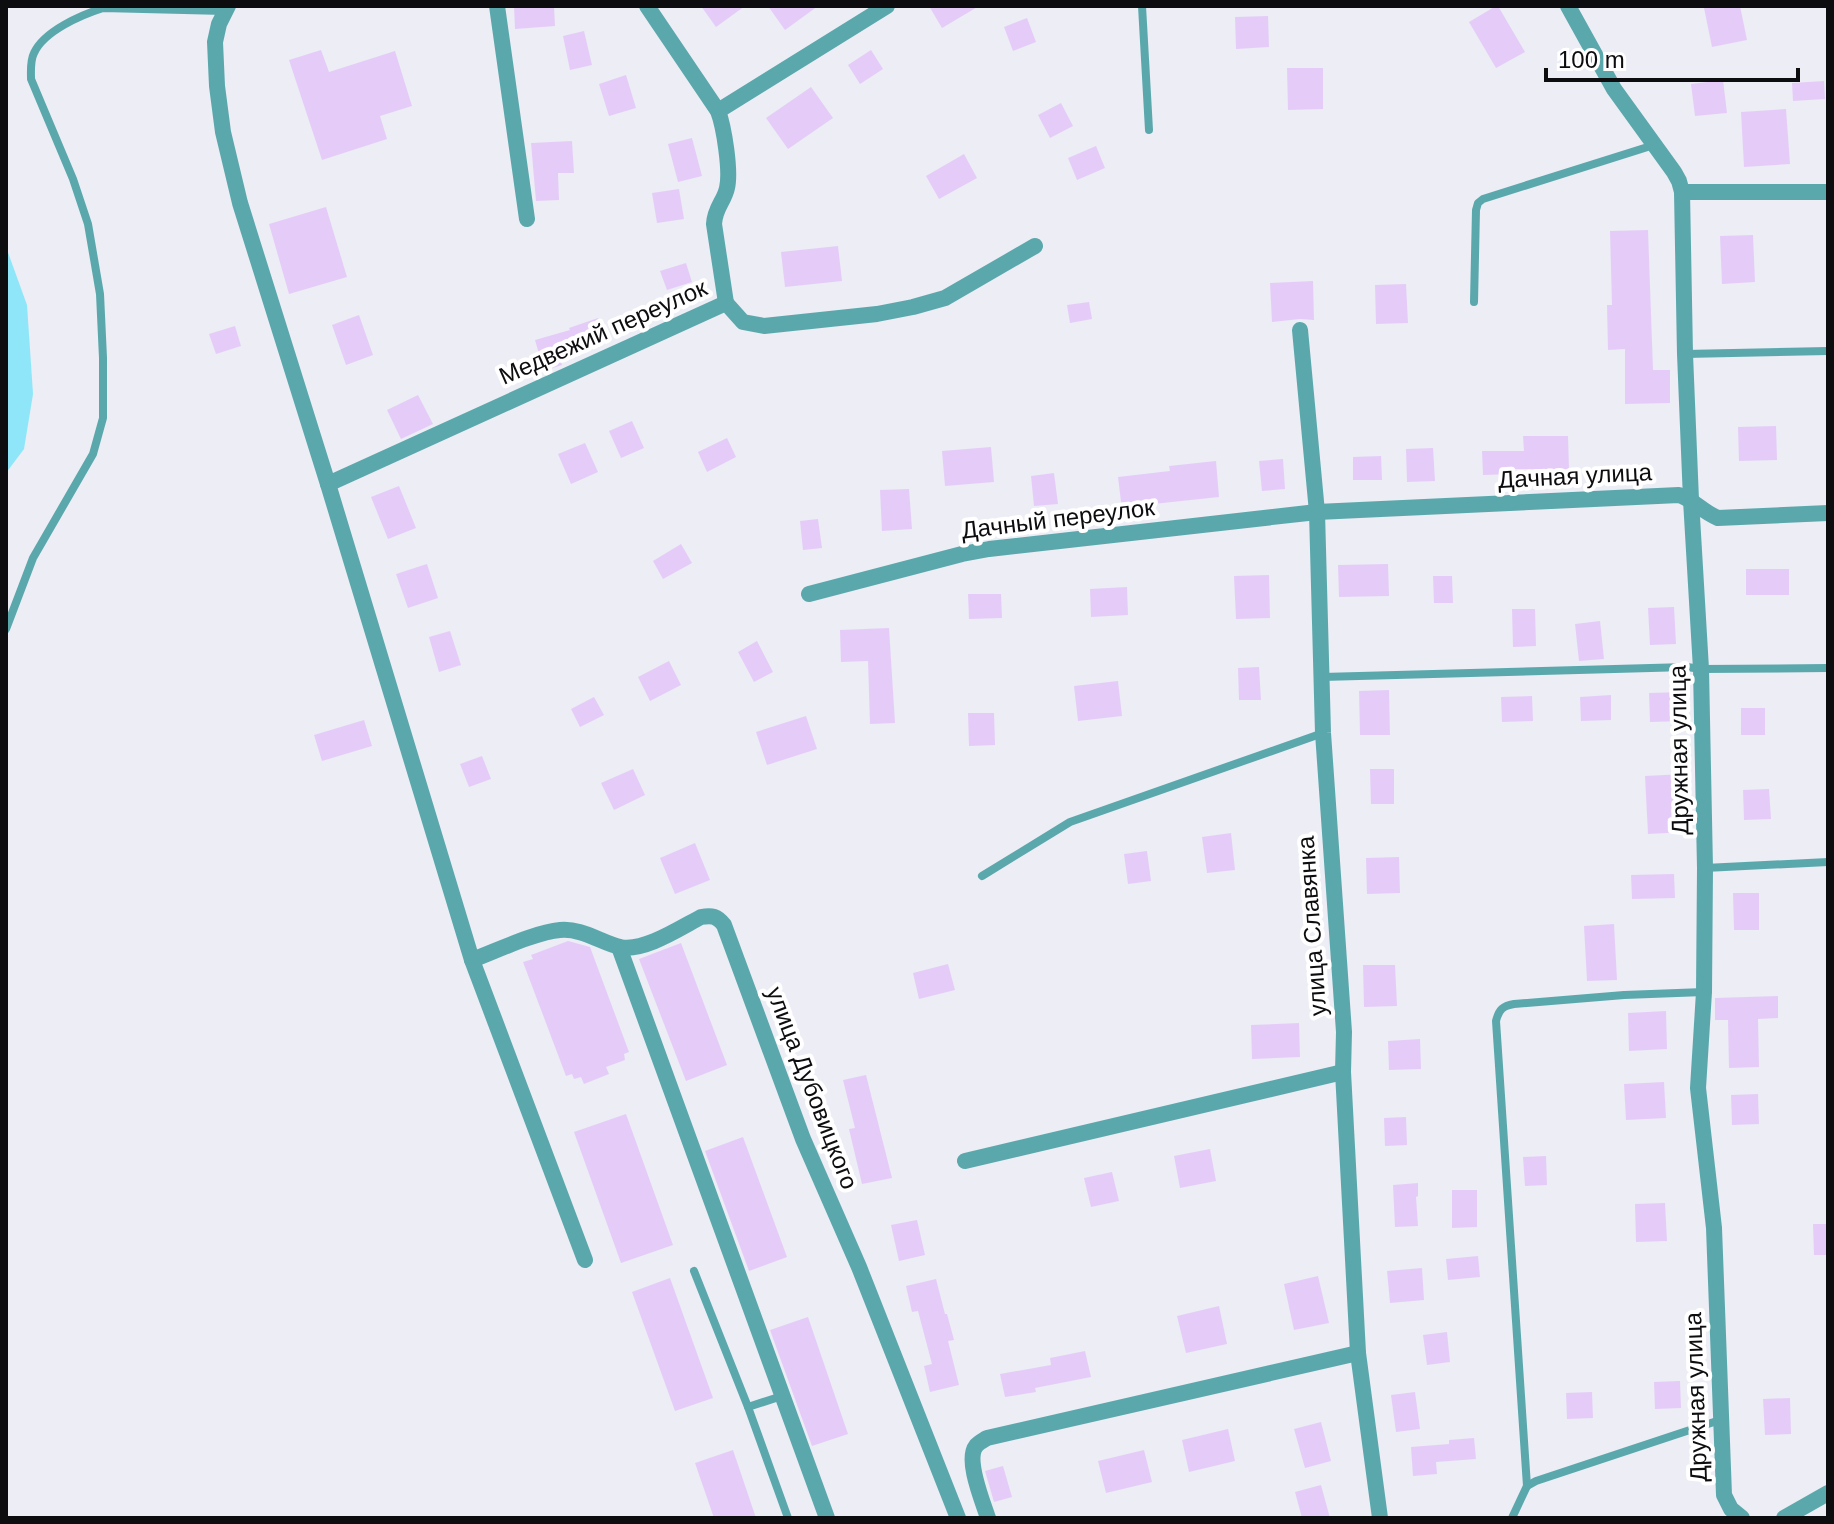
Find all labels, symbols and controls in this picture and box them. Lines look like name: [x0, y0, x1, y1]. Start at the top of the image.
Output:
scale bar: [1546, 32, 1798, 82]
text: 100 m: [1558, 46, 1625, 73]
street label: Медвежий переулок: [495, 273, 711, 390]
street label: Дачная улица: [1497, 458, 1653, 493]
street label: Дачный переулок: [960, 493, 1157, 544]
street label: Дружная улица: [1664, 664, 1693, 835]
street label: улица Славянка: [1292, 834, 1331, 1017]
street label: улица Дубовицкого: [761, 983, 863, 1193]
street label: Дружная улица: [1679, 1311, 1712, 1482]

